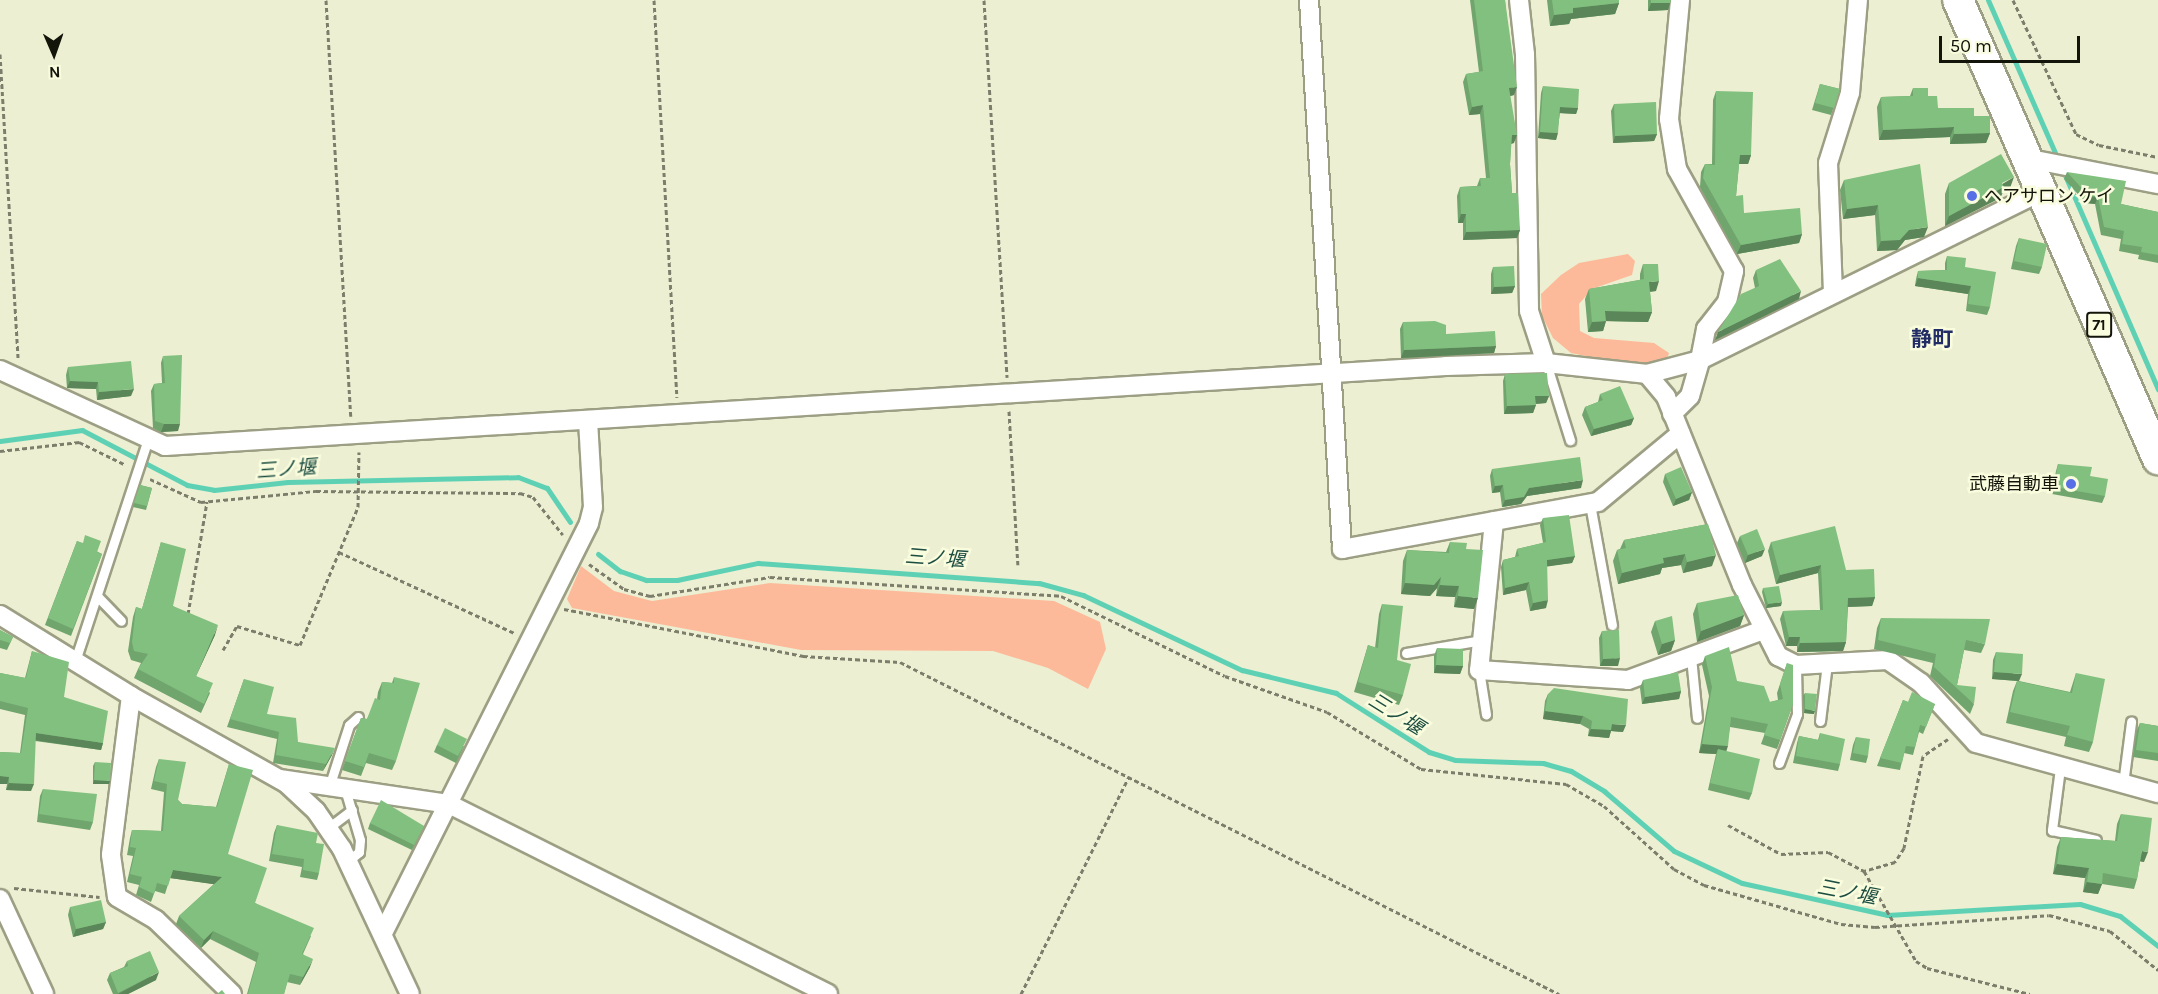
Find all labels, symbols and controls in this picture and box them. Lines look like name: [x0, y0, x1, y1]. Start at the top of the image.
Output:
north arrow: [24, 24, 84, 84]
scale bar: [1942, 24, 2083, 62]
text: 50 m: [1950, 35, 1992, 57]
text: N: [49, 63, 61, 82]
place label: ヘアサロン ケイ: [1984, 185, 2114, 207]
marker: ヘアサロン ケイ: [1965, 189, 1979, 203]
road number: 71: [2086, 312, 2112, 338]
district label: 静町: [1911, 326, 1953, 352]
water label: 三ノ堰: [255, 455, 317, 483]
place label: 武藤自動車: [1969, 473, 2059, 495]
marker: 武藤自動車: [2064, 477, 2078, 491]
water label: 三ノ堰: [904, 544, 966, 572]
water label: 三ノ堰: [1364, 688, 1428, 740]
water label: 三ノ堰: [1815, 874, 1879, 910]

